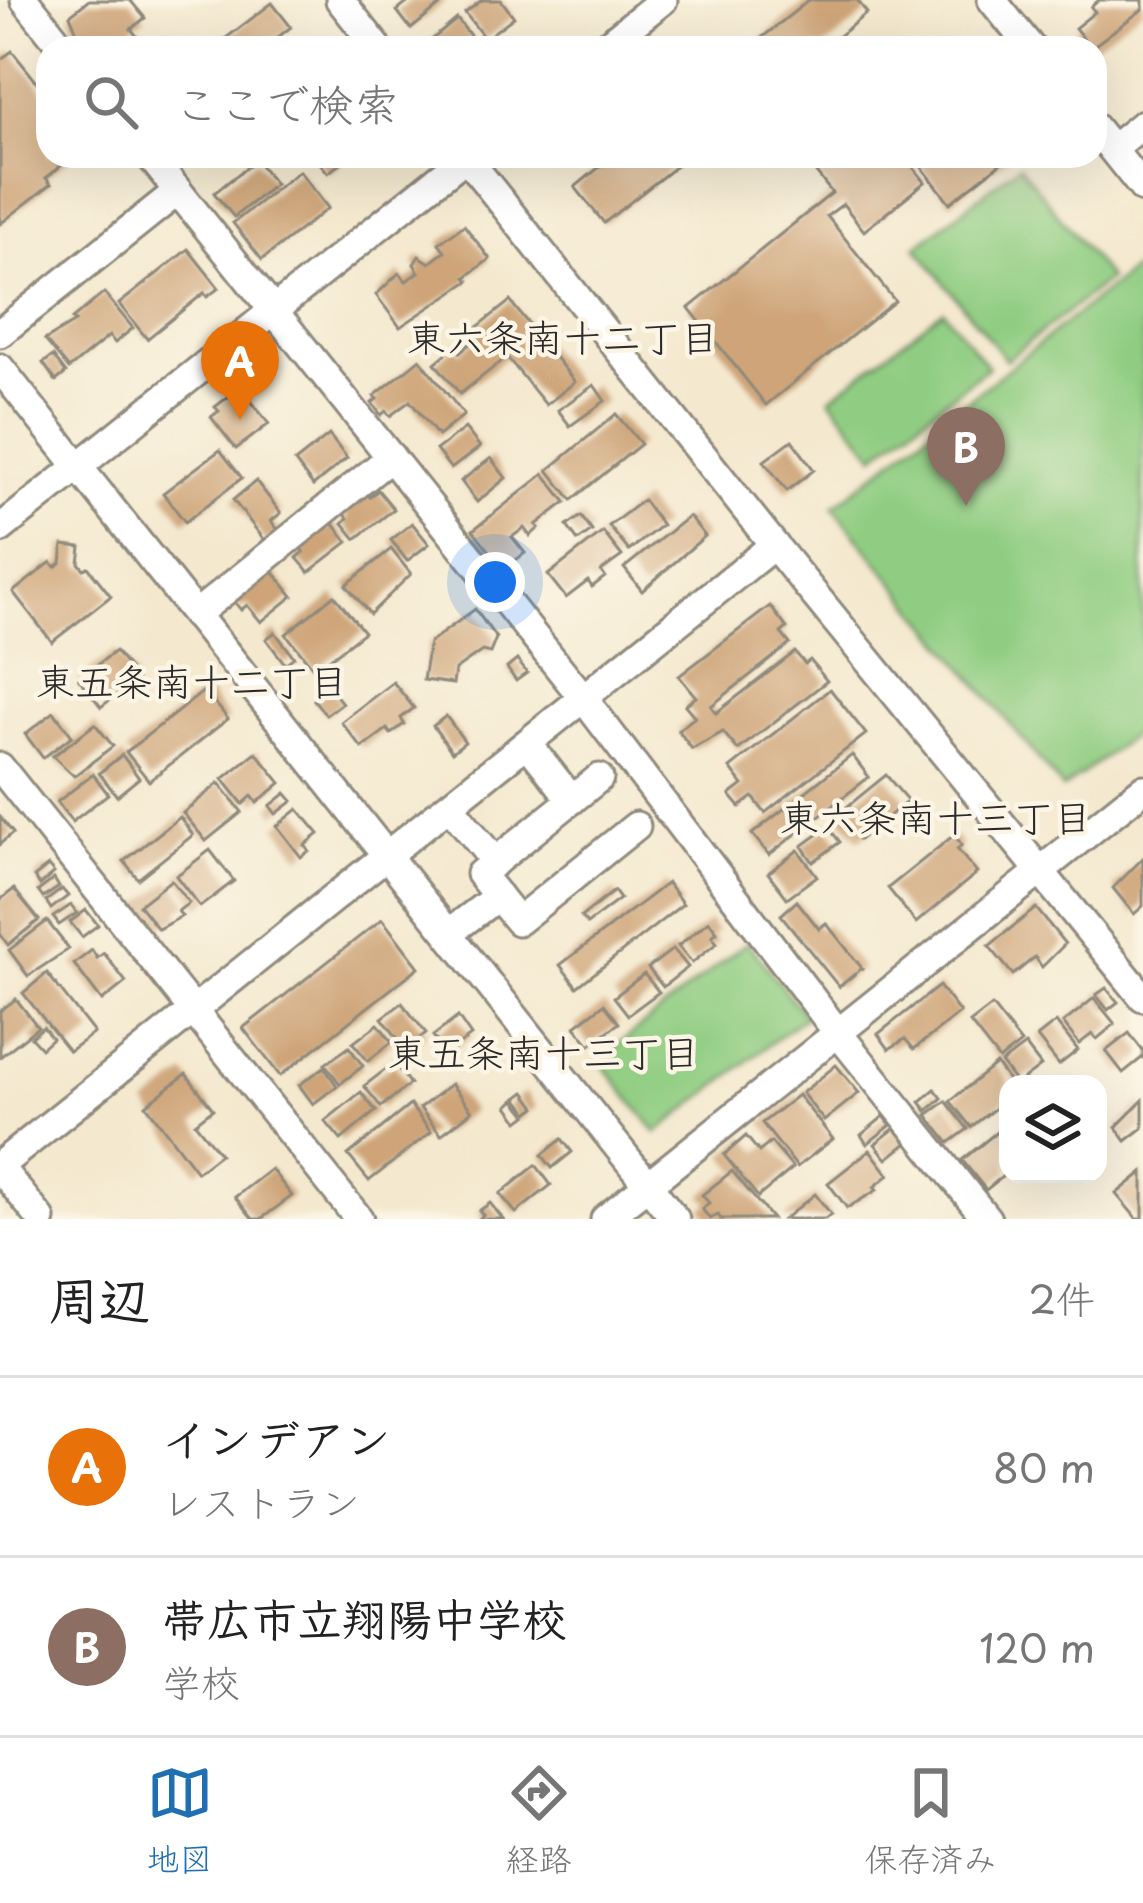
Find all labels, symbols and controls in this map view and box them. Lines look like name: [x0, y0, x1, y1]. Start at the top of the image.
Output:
search box: [36, 36, 1107, 168]
text: ここで検索: [174, 68, 399, 136]
icon: search: [78, 69, 144, 135]
district label: 東六条南十二丁目: [407, 306, 719, 365]
pin: A: [201, 321, 279, 420]
pin: B: [927, 407, 1005, 506]
your location: [465, 552, 525, 612]
district label: 東五条南十二丁目: [36, 650, 348, 709]
district label: 東六条南十三丁目: [780, 786, 1092, 845]
district label: 東五条南十三丁目: [388, 1021, 700, 1080]
map controls: [999, 1075, 1107, 1183]
button: layers: [999, 1075, 1107, 1183]
text: 周辺: [48, 1259, 150, 1336]
text: 2件: [1028, 1268, 1095, 1327]
text: インデアン: [162, 1403, 391, 1471]
text: A: [72, 1437, 102, 1496]
text: 80 m: [993, 1437, 1095, 1496]
text: レストラン: [162, 1471, 360, 1530]
text: 帯広市立翔陽中学校: [162, 1583, 567, 1651]
text: B: [74, 1617, 100, 1676]
text: 120 m: [979, 1617, 1095, 1676]
text: 学校: [162, 1651, 240, 1710]
tab: 地図: [147, 1760, 213, 1882]
tab: 経路: [506, 1760, 572, 1882]
tab: 保存済み: [865, 1760, 997, 1882]

